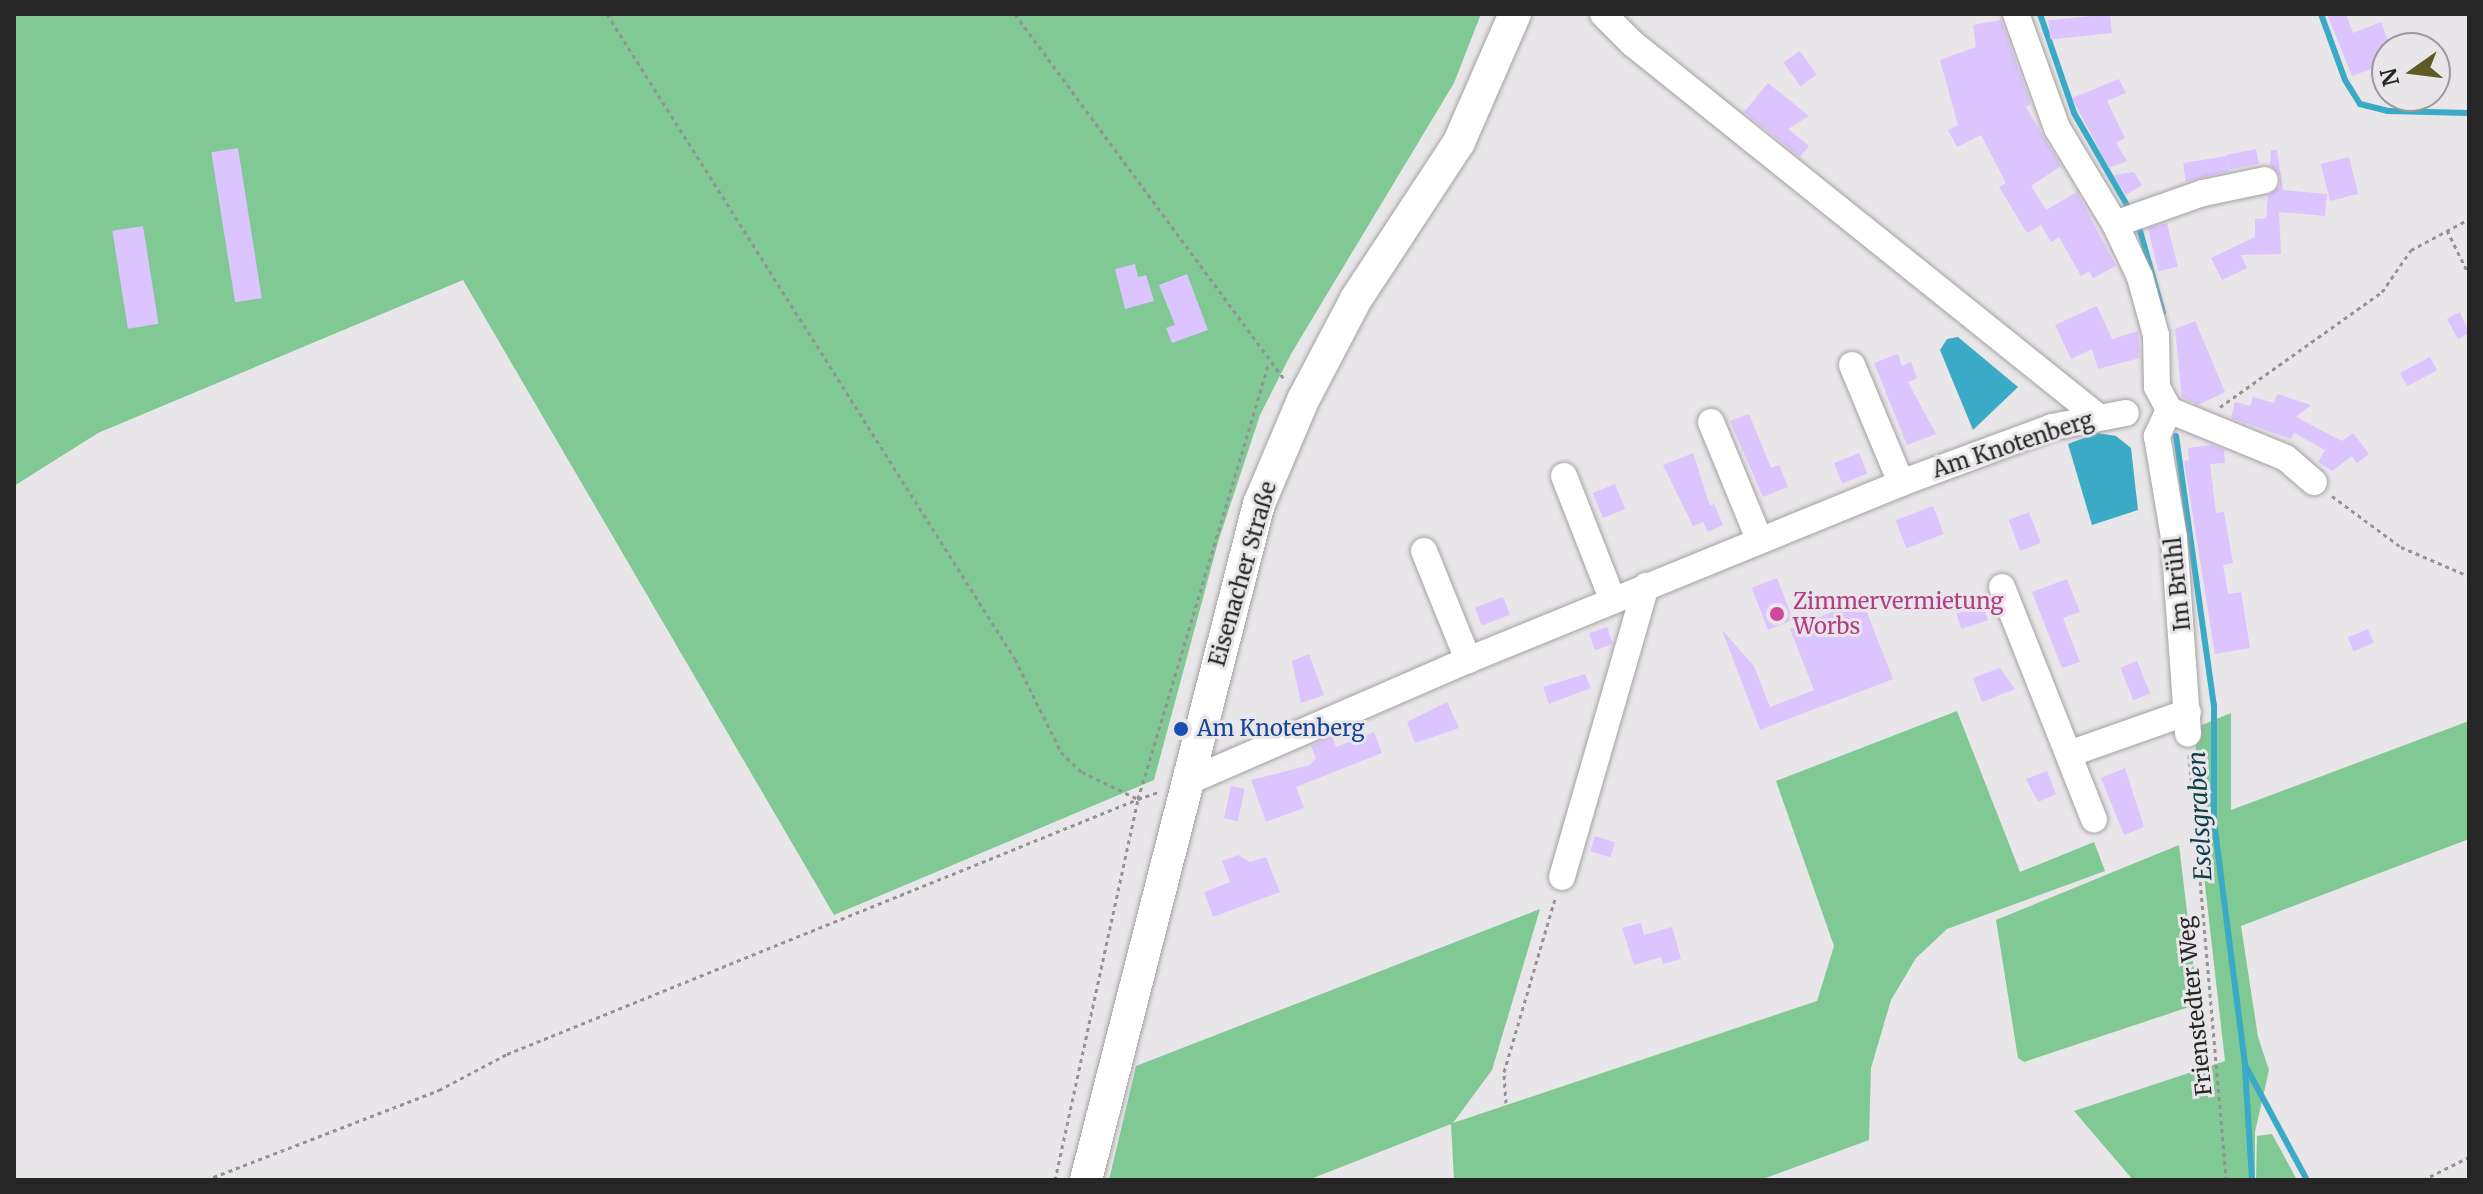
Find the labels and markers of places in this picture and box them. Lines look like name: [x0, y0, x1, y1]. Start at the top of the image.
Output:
place label: Zimmervermietung Worbs: [1793, 588, 2004, 640]
marker: Zimmervermietung Worbs: [1768, 605, 1786, 623]
place label: Am Knotenberg: [1197, 716, 1365, 742]
marker: Am Knotenberg: [1172, 720, 1190, 738]

